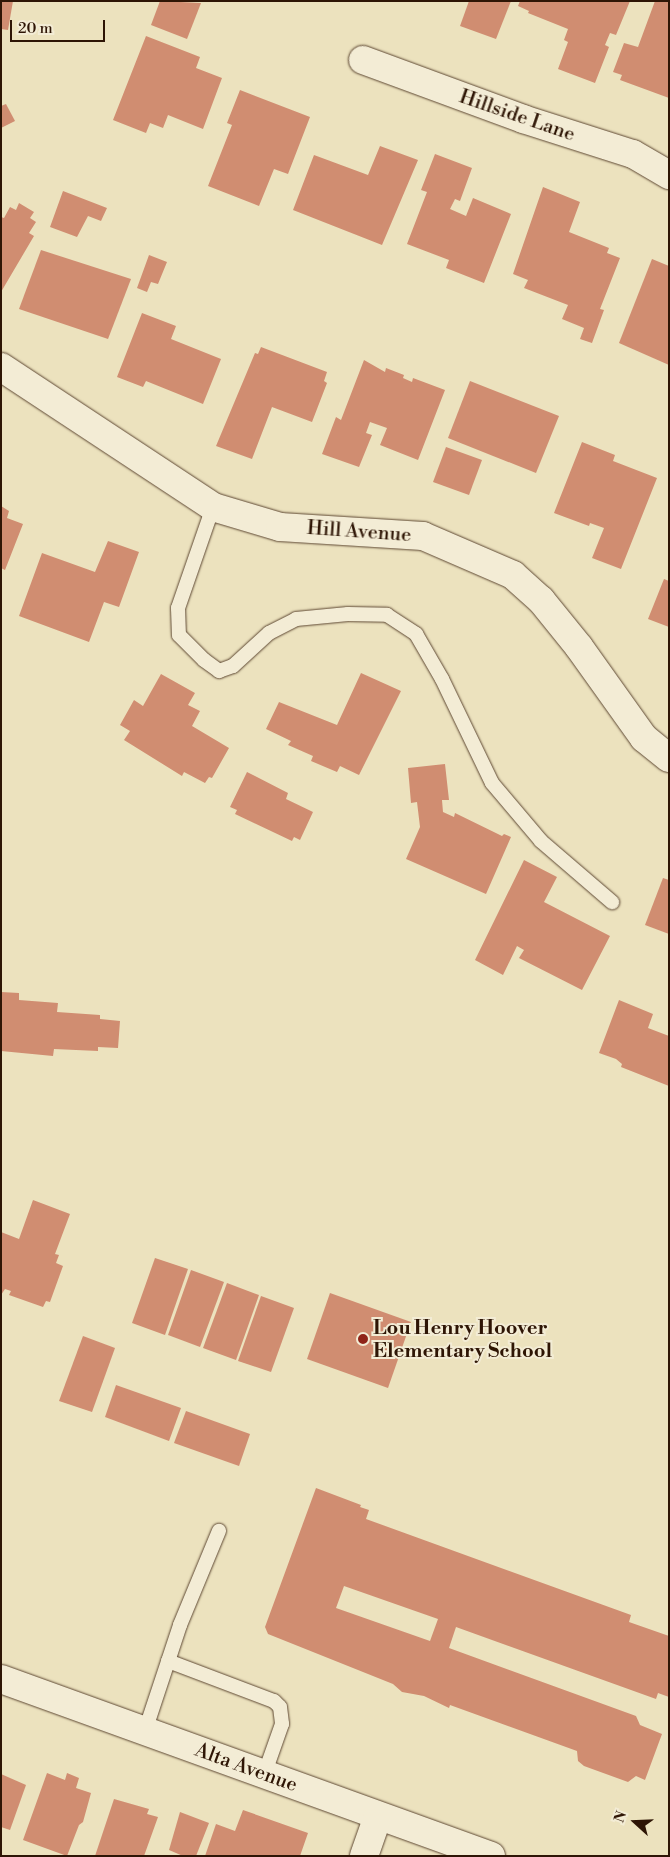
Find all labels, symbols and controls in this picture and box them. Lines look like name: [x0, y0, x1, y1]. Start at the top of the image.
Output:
scale bar: [12, 10, 108, 42]
text: 20 m: [18, 19, 53, 38]
street label: Hillside Lane: [456, 85, 578, 147]
street label: Hill Avenue: [306, 516, 412, 548]
place label: Lou Henry Hoover Elementary School: [373, 1316, 552, 1363]
marker: Lou Henry Hoover Elementary School: [357, 1333, 369, 1345]
street label: Alta Avenue: [192, 1738, 300, 1798]
north arrow: [610, 1797, 660, 1847]
text: N: [611, 1809, 631, 1825]

